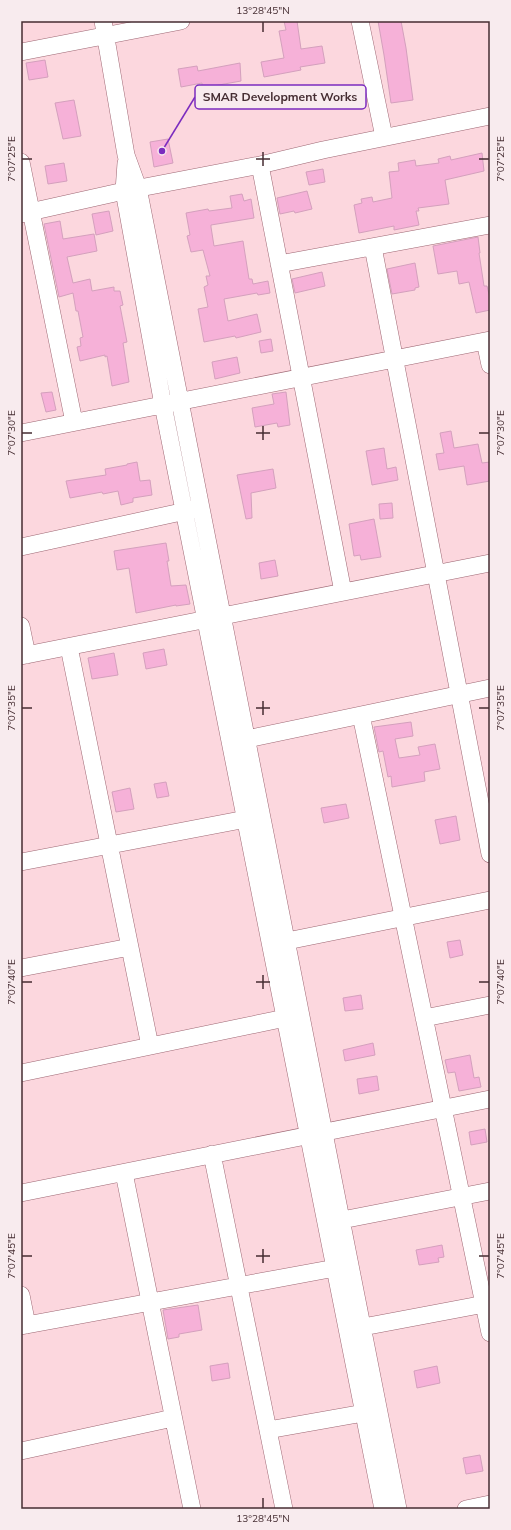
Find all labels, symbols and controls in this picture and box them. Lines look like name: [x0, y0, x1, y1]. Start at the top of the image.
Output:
text: 13°28'45"N: [236, 4, 290, 17]
callout: SMAR Development Works: [195, 85, 366, 109]
text: SMAR Development Works: [203, 89, 357, 104]
text: 7°07'25"E: [5, 136, 18, 182]
text: 7°07'25"E: [494, 136, 507, 182]
text: 7°07'30"E: [5, 410, 18, 456]
text: 7°07'30"E: [494, 410, 507, 456]
text: 7°07'35"E: [5, 685, 18, 731]
text: 7°07'35"E: [494, 685, 507, 731]
text: 7°07'40"E: [5, 959, 18, 1005]
text: 7°07'40"E: [494, 959, 507, 1005]
text: 7°07'45"E: [5, 1233, 18, 1279]
text: 7°07'45"E: [494, 1233, 507, 1279]
text: 13°28'45"N: [236, 1512, 290, 1525]

